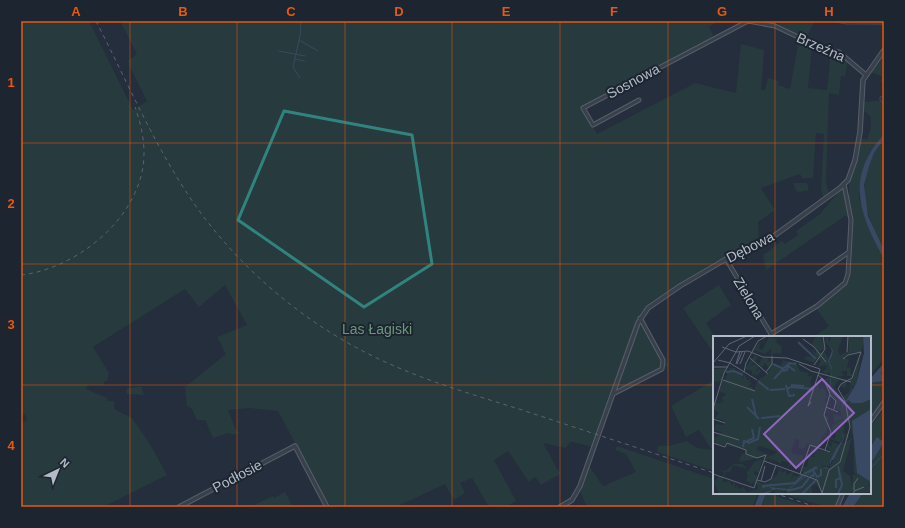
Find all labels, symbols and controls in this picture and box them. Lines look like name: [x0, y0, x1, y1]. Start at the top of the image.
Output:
text: A: [71, 4, 81, 19]
text: B: [178, 4, 188, 19]
text: C: [286, 4, 296, 19]
text: D: [394, 4, 404, 19]
text: E: [502, 4, 511, 19]
text: F: [610, 4, 618, 19]
text: G: [717, 4, 727, 19]
text: H: [824, 4, 834, 19]
street label: Brzeźna: [794, 29, 848, 65]
street label: Sosnowa: [604, 60, 662, 102]
text: 1: [7, 75, 15, 90]
text: 2: [7, 196, 15, 211]
street label: Dębowa: [723, 228, 777, 266]
street label: Zielona: [730, 274, 768, 322]
text: 3: [7, 317, 15, 332]
park label: Las Łagiski: [342, 321, 412, 337]
inset map: [713, 336, 871, 494]
text: 4: [7, 438, 15, 453]
north arrow: [38, 450, 78, 490]
text: N: [58, 456, 72, 470]
street label: Podłosie: [210, 456, 265, 496]

